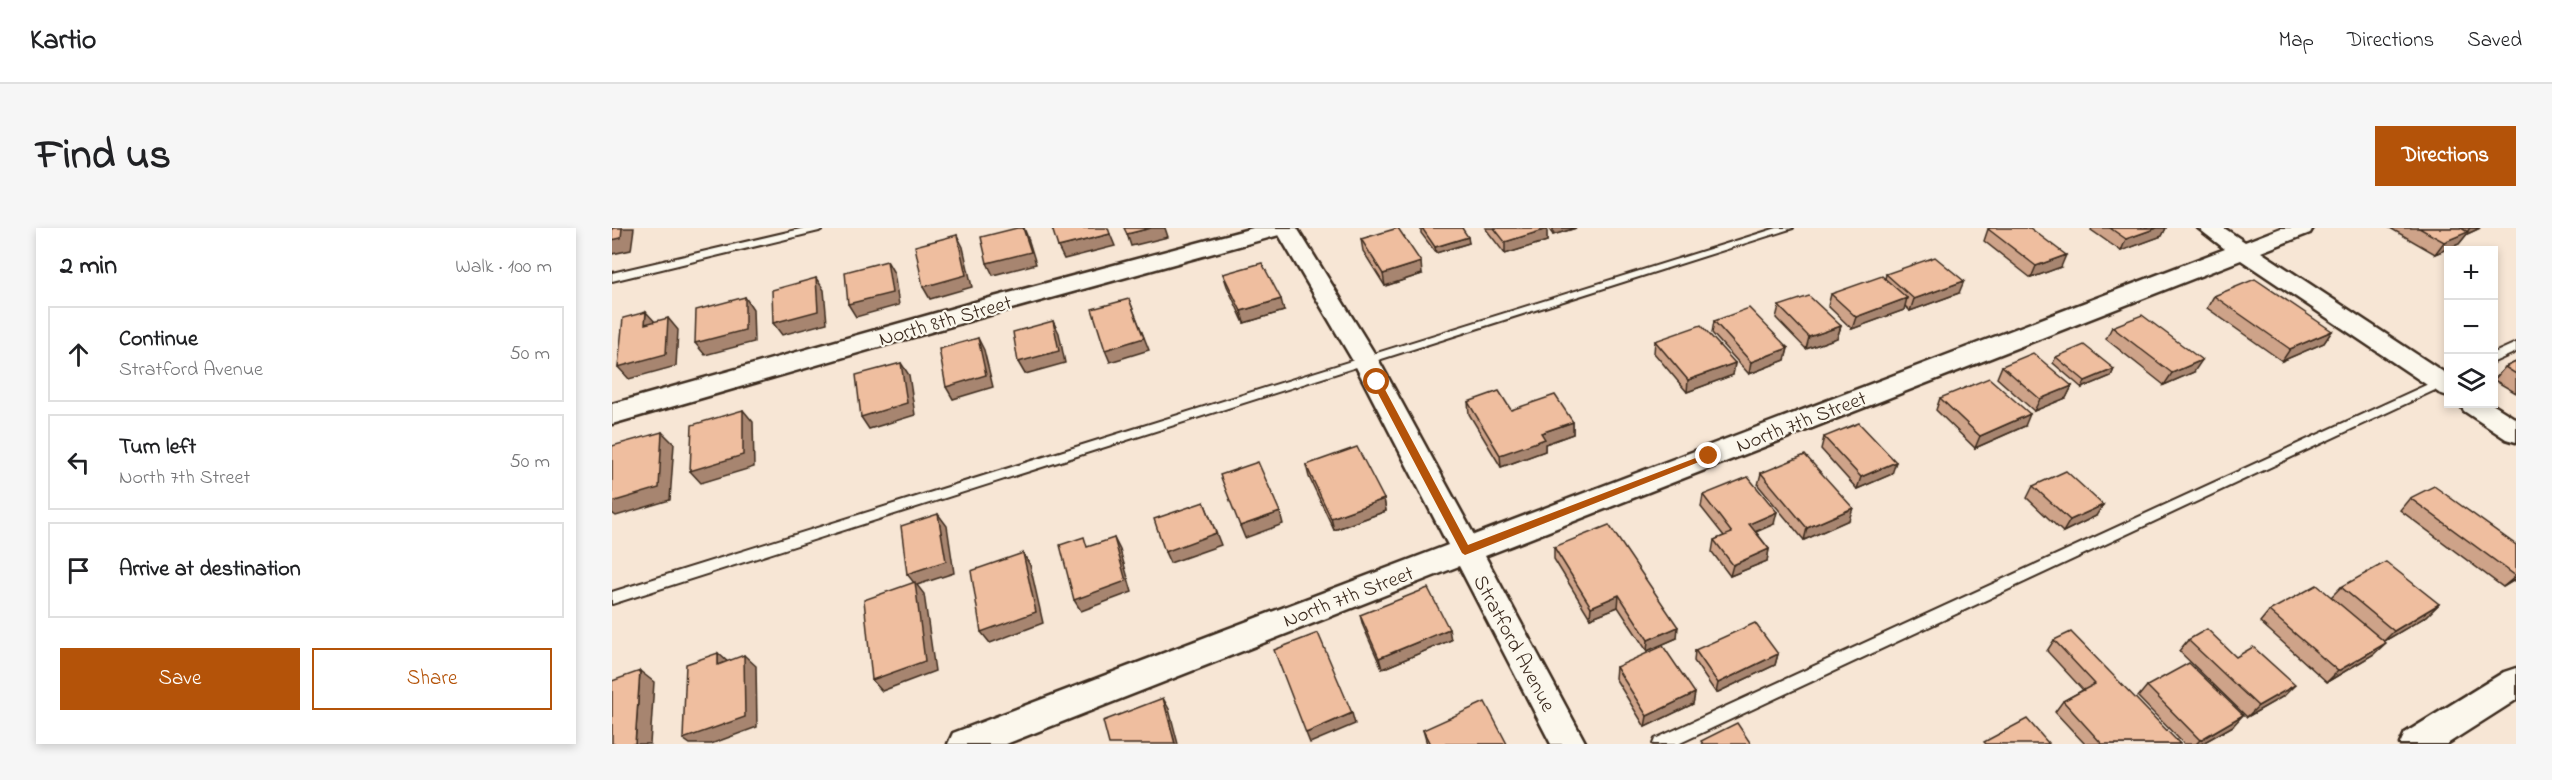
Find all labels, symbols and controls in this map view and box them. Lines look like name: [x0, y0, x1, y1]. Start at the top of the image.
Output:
text: Kartio: [30, 21, 96, 62]
text: Map: [2278, 26, 2314, 56]
text: Directions: [2347, 26, 2434, 56]
text: Saved: [2467, 26, 2522, 56]
text: Find us: [36, 126, 171, 187]
button: Directions: [2375, 126, 2516, 186]
map controls: [2444, 246, 2498, 408]
button: +: [2444, 246, 2498, 300]
text: 2 min: [60, 248, 117, 286]
text: Walk · 100 m: [455, 253, 552, 282]
street label: North 8th Street: [876, 289, 1016, 355]
button: −: [2444, 300, 2498, 354]
text: Continue: [119, 324, 198, 356]
icon: ahead: [62, 338, 95, 371]
text: 50 m: [509, 340, 550, 369]
button: layers: [2444, 354, 2498, 408]
text: Stratford Avenue: [119, 356, 263, 385]
route start: [1363, 368, 1389, 394]
street label: North 7th Street: [1732, 384, 1871, 462]
text: Turn left: [119, 432, 196, 464]
route end: [1695, 442, 1721, 468]
icon: left: [62, 446, 95, 479]
text: 50 m: [509, 448, 550, 477]
text: North 7th Street: [119, 464, 250, 493]
icon: arrive: [62, 554, 95, 587]
text: Arrive at destination: [119, 554, 301, 586]
street label: North 7th Street: [1279, 559, 1418, 637]
street label: Stratford Avenue: [1464, 570, 1562, 718]
button: Save: [60, 648, 300, 710]
button: Share: [312, 648, 552, 710]

